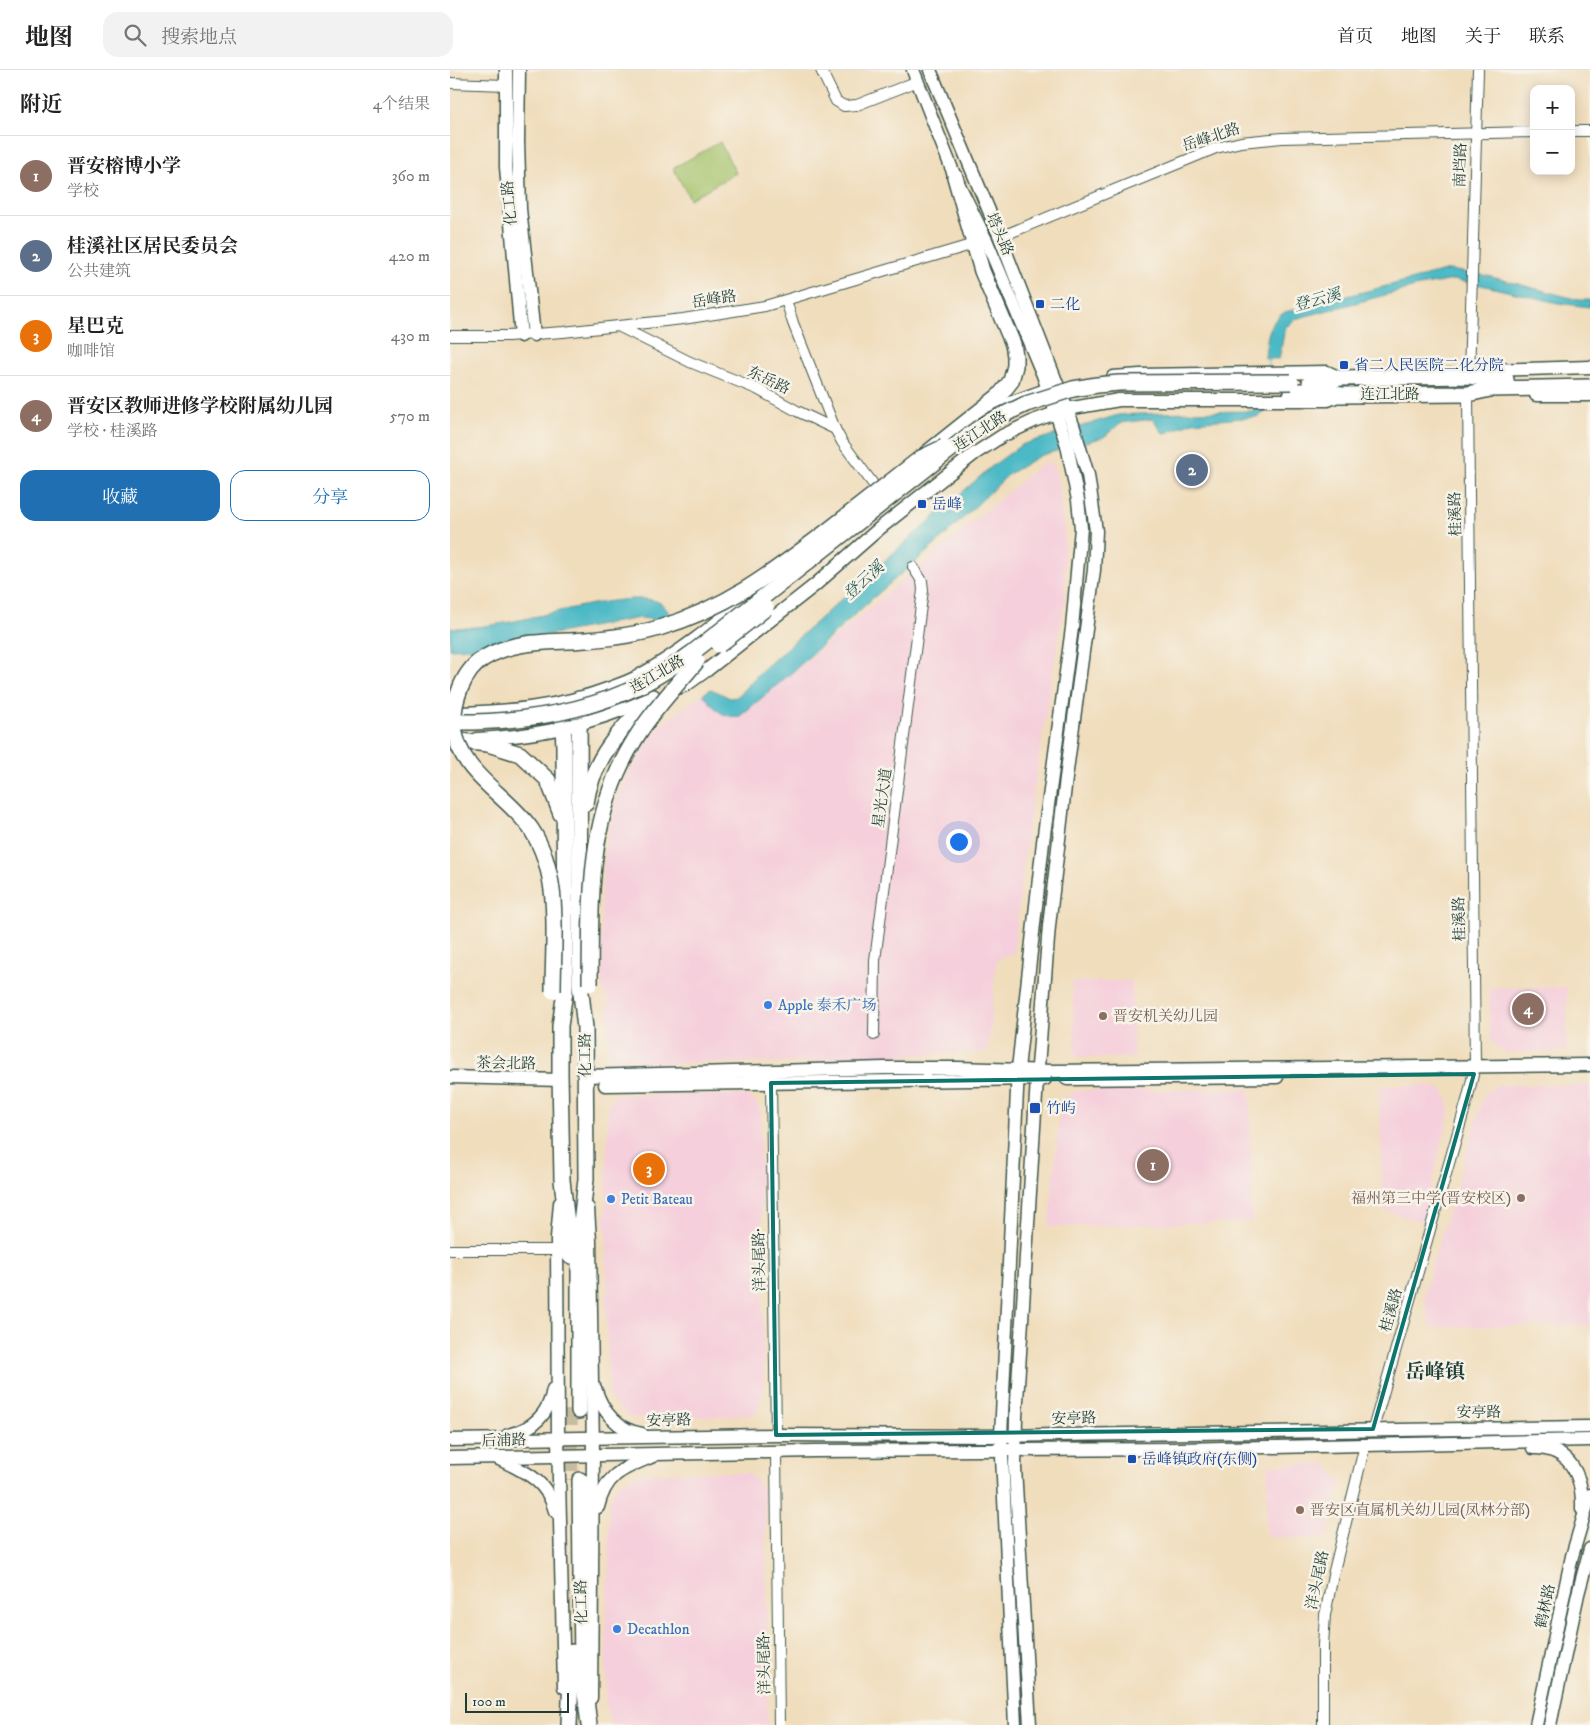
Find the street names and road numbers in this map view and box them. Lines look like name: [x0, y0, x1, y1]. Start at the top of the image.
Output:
street label: 岳峰北路: [1180, 119, 1243, 156]
street label: 南垱路: [1450, 142, 1471, 188]
street label: 化工路: [498, 180, 521, 226]
street label: 塔头路: [982, 210, 1017, 259]
street label: 岳峰路: [690, 287, 738, 312]
street label: 东岳路: [744, 362, 793, 399]
street label: 连江北路: [1360, 385, 1420, 404]
street label: 连江北路: [950, 407, 1011, 456]
street label: 桂溪路: [1446, 491, 1465, 537]
street label: 连江北路: [627, 651, 688, 698]
street label: 星光大道: [869, 767, 896, 829]
street label: 桂溪路: [1450, 896, 1469, 942]
street label: 化工路: [576, 1032, 595, 1078]
street label: 茶会北路: [476, 1053, 536, 1074]
street label: 洋头尾路·: [749, 1228, 770, 1292]
street label: 桂溪路: [1376, 1286, 1407, 1334]
street label: 安亭路: [1456, 1403, 1502, 1422]
street label: 安亭路: [1051, 1409, 1097, 1428]
street label: 安亭路: [646, 1411, 692, 1430]
street label: 后浦路: [481, 1431, 527, 1450]
street label: 洋头尾路: [1302, 1549, 1333, 1611]
street label: 化工路: [572, 1579, 591, 1625]
street label: 鹤林路: [1532, 1582, 1559, 1630]
street label: 洋头尾路·: [754, 1631, 775, 1695]

